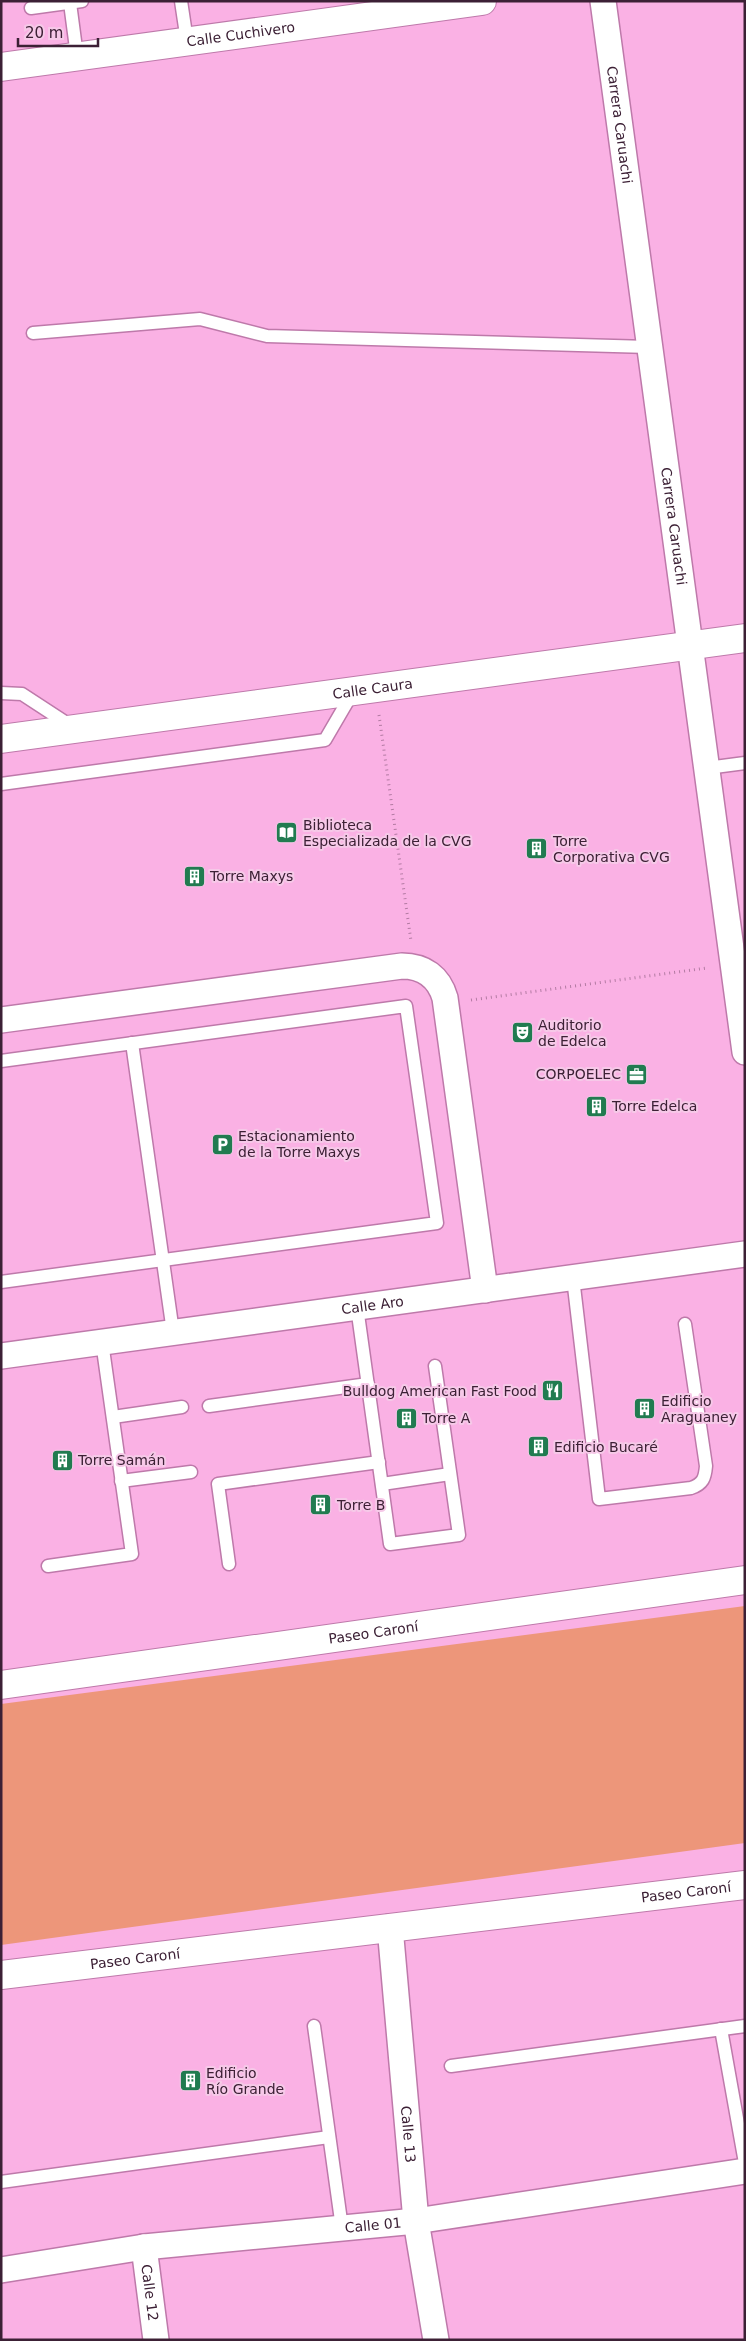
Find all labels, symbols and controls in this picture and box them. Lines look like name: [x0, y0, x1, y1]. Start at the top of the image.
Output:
scale bar: [18, 15, 98, 47]
street label: Calle Cuchivero: [186, 19, 296, 49]
text: 20 m: [25, 24, 63, 42]
street label: Carrera Caruachi: [604, 65, 636, 185]
street label: Carrera Caruachi: [658, 466, 690, 586]
street label: Calle Caura: [331, 675, 414, 702]
place label: Biblioteca Especializada de la CVG: [303, 817, 472, 849]
library icon: Biblioteca Especializada de la CVG: [275, 821, 299, 845]
place label: Torre Corporativa CVG: [552, 833, 670, 865]
building icon: Torre Corporativa CVG: [525, 837, 549, 861]
building icon: Torre Maxys: [182, 864, 206, 888]
place label: Torre Maxys: [209, 868, 293, 884]
place label: Auditorio de Edelca: [538, 1017, 606, 1049]
theatre icon: Auditorio de Edelca: [510, 1021, 534, 1045]
office icon: CORPOELEC: [625, 1062, 649, 1086]
place label: CORPOELEC: [536, 1066, 621, 1082]
building icon: Torre Edelca: [584, 1094, 608, 1118]
place label: Torre Edelca: [611, 1098, 697, 1114]
place label: Estacionamiento de la Torre Maxys: [238, 1128, 360, 1160]
parking icon: Estacionamiento de la Torre Maxys: [210, 1132, 234, 1156]
street label: Calle Aro: [340, 1293, 405, 1317]
restaurant icon: Bulldog American Fast Food: [541, 1379, 565, 1403]
place label: Bulldog American Fast Food: [343, 1383, 537, 1399]
place label: Edificio Araguaney: [661, 1393, 737, 1425]
building icon: Edificio Araguaney: [633, 1397, 657, 1421]
building icon: Torre A: [394, 1406, 418, 1430]
place label: Torre A: [421, 1410, 471, 1426]
building icon: Edificio Bucaré: [526, 1435, 550, 1459]
place label: Edificio Bucaré: [554, 1439, 658, 1455]
building icon: Torre Samán: [50, 1448, 74, 1472]
place label: Torre Samán: [77, 1452, 165, 1468]
building icon: Torre B: [309, 1493, 333, 1517]
place label: Torre B: [336, 1497, 385, 1513]
street label: Paseo Caroní: [327, 1618, 420, 1647]
street label: Paseo Caroní: [640, 1879, 733, 1906]
street label: Paseo Caroní: [89, 1945, 182, 1972]
place label: Edificio Río Grande: [206, 2065, 284, 2097]
building icon: Edificio Río Grande: [178, 2069, 202, 2093]
street label: Calle 13: [398, 2105, 419, 2163]
street label: Calle 01: [344, 2214, 402, 2236]
street label: Calle 12: [138, 2263, 161, 2322]

